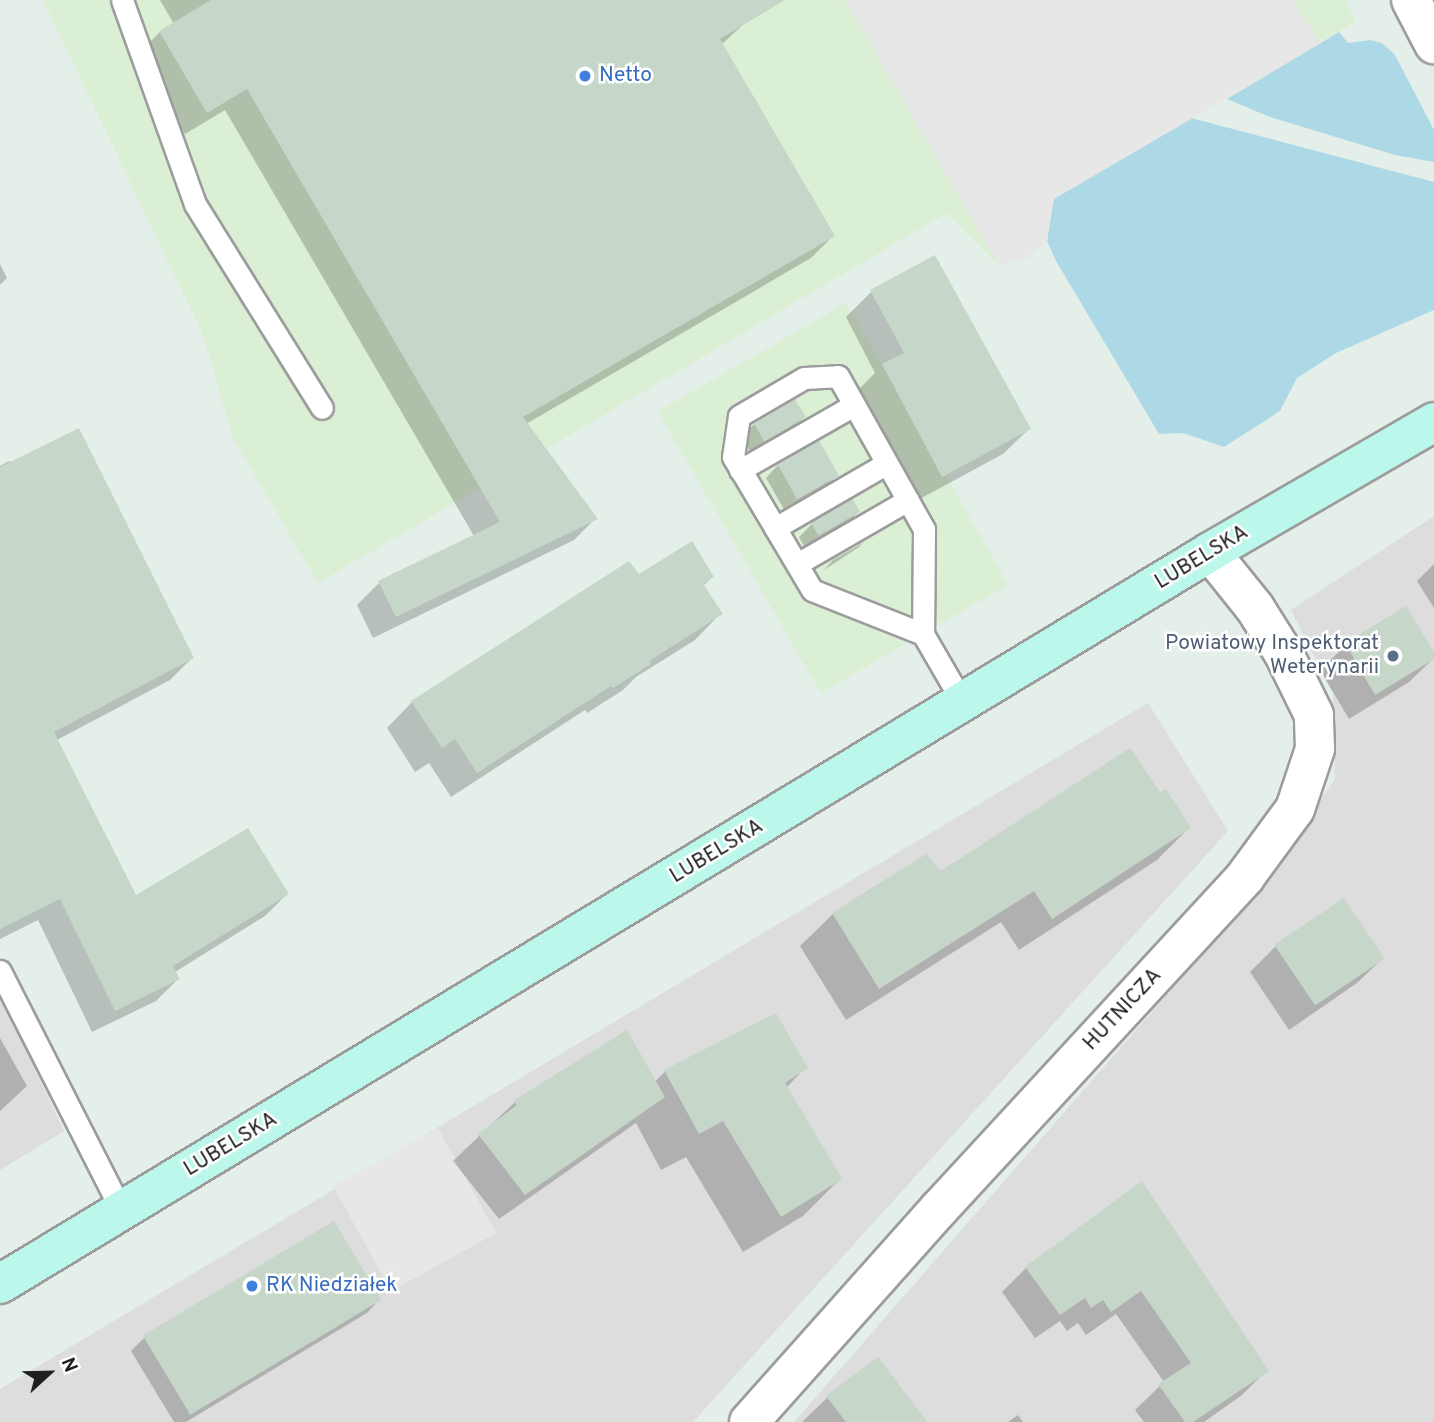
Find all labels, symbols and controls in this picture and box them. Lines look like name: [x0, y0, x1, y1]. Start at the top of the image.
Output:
place label: Netto: [599, 63, 652, 89]
marker: Netto: [577, 68, 593, 84]
street label: LUBELSKA: [1151, 520, 1253, 596]
place label: Powiatowy Inspektorat Weterynarii: [1165, 631, 1379, 681]
marker: Powiatowy Inspektorat Weterynarii: [1385, 648, 1401, 664]
street label: LUBELSKA: [666, 814, 768, 890]
street label: HUTNICZA: [1079, 964, 1167, 1056]
street label: LUBELSKA: [180, 1107, 282, 1183]
place label: RK Niedziałek: [266, 1273, 397, 1299]
marker: RK Niedziałek: [244, 1278, 260, 1294]
north arrow: [14, 1338, 84, 1408]
text: N: [55, 1354, 82, 1376]

